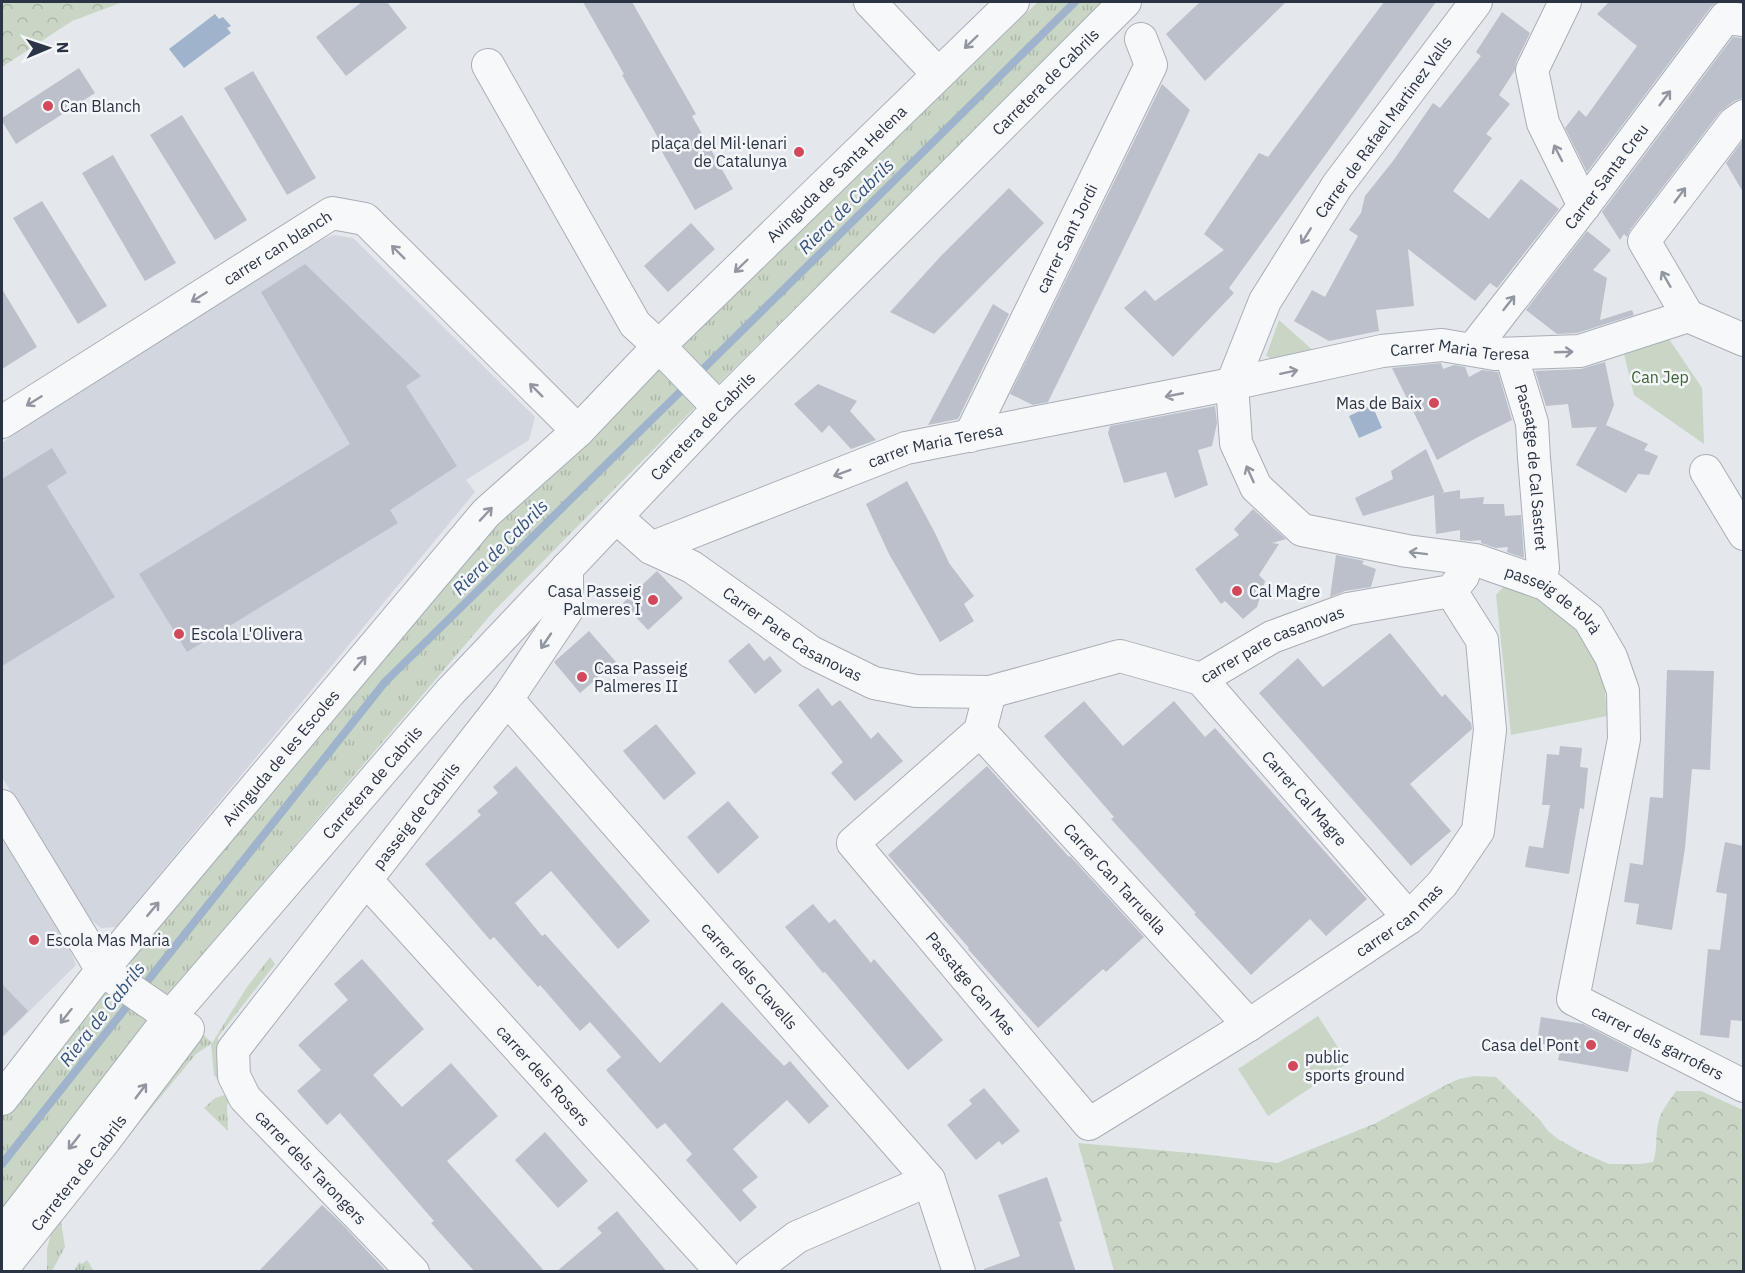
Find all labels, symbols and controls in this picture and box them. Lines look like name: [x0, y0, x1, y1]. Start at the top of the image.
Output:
north arrow: [18, 18, 78, 78]
street label: Carretera de Cabrils: [988, 24, 1103, 139]
street label: Carrer de Rafael Martinez Valls: [1310, 32, 1456, 222]
one-way arrow: [964, 35, 979, 50]
text: N: [53, 41, 73, 54]
one-way arrow: [1659, 90, 1672, 106]
place label: Can Blanch: [60, 96, 141, 116]
marker: Can Blanch: [41, 99, 55, 113]
street label: Avinguda de Santa Helena: [762, 101, 911, 246]
street label: Carrer Santa Creu: [1560, 120, 1652, 233]
place label: plaça del Mil·lenari de Catalunya: [651, 133, 787, 171]
marker: plaça del Mil·lenari de Catalunya: [792, 145, 806, 159]
one-way arrow: [1552, 145, 1563, 163]
water label: Riera de Cabrils: [793, 153, 899, 259]
street label: carrer Sant Jordi: [1031, 180, 1102, 296]
one-way arrow: [1673, 187, 1686, 203]
street label: carrer can blanch: [219, 206, 335, 289]
one-way arrow: [1300, 227, 1312, 244]
one-way arrow: [390, 245, 405, 260]
one-way arrow: [734, 259, 749, 274]
one-way arrow: [1660, 271, 1672, 288]
one-way arrow: [191, 291, 208, 303]
one-way arrow: [1502, 295, 1515, 311]
street label: Carrer Maria Teresa: [1389, 335, 1530, 364]
one-way arrow: [1554, 346, 1574, 358]
one-way arrow: [1279, 365, 1298, 377]
park label: Can Jep: [1631, 367, 1689, 387]
street label: Carretera de Cabrils: [646, 368, 759, 485]
one-way arrow: [529, 382, 543, 397]
street label: Passatge de Cal Sastret: [1511, 382, 1552, 552]
one-way arrow: [1165, 390, 1184, 402]
place label: Mas de Baix: [1336, 393, 1422, 413]
one-way arrow: [26, 395, 43, 407]
marker: Mas de Baix: [1427, 396, 1441, 410]
street label: carrer Maria Teresa: [865, 419, 1005, 472]
one-way arrow: [1244, 466, 1256, 484]
one-way arrow: [833, 468, 852, 479]
water label: Riera de Cabrils: [447, 494, 553, 600]
one-way arrow: [479, 507, 493, 522]
one-way arrow: [1409, 547, 1429, 558]
street label: passeig de tolrà: [1503, 561, 1606, 638]
place label: Casa Passeig Palmeres I: [548, 581, 642, 619]
place label: Cal Magre: [1249, 581, 1320, 601]
street label: Carrer Pare Casanovas: [719, 582, 865, 686]
marker: Cal Magre: [1230, 584, 1244, 598]
marker: Casa Passeig Palmeres I: [646, 593, 660, 607]
street label: carrer pare casanovas: [1197, 601, 1347, 687]
place label: Escola L'Olivera: [191, 624, 303, 644]
marker: Escola L'Olivera: [172, 627, 186, 641]
one-way arrow: [540, 632, 552, 649]
one-way arrow: [353, 656, 367, 671]
place label: Casa Passeig Palmeres II: [594, 658, 688, 696]
marker: Casa Passeig Palmeres II: [575, 670, 589, 684]
street label: Avinguda de les Escoles: [218, 685, 344, 829]
street label: Carretera de Cabrils: [318, 722, 426, 843]
street label: Carrer Cal Magre: [1258, 746, 1352, 850]
street label: passeig de Cabrils: [368, 758, 464, 873]
street label: Carrer Can Tarruella: [1059, 819, 1171, 939]
street label: carrer can mas: [1352, 879, 1447, 961]
one-way arrow: [147, 901, 160, 917]
street label: carrer dels Clavells: [697, 918, 802, 1034]
street label: Passatge Can Mas: [922, 928, 1020, 1039]
place label: Escola Mas Maria: [46, 930, 170, 950]
marker: Escola Mas Maria: [27, 933, 41, 947]
water label: Riera de Cabrils: [54, 957, 150, 1071]
street label: carrer dels garrofers: [1588, 1000, 1727, 1084]
one-way arrow: [60, 1008, 73, 1024]
street label: carrer dels Rosers: [492, 1021, 595, 1130]
place label: Casa del Pont: [1481, 1035, 1579, 1055]
marker: Casa del Pont: [1584, 1038, 1598, 1052]
place label: public sports ground: [1305, 1047, 1405, 1085]
marker: public sports ground: [1286, 1059, 1300, 1073]
one-way arrow: [135, 1084, 148, 1100]
street label: carrer dels Tarongers: [251, 1105, 371, 1229]
street label: Carretera de Cabrils: [26, 1110, 131, 1235]
one-way arrow: [67, 1133, 80, 1149]

